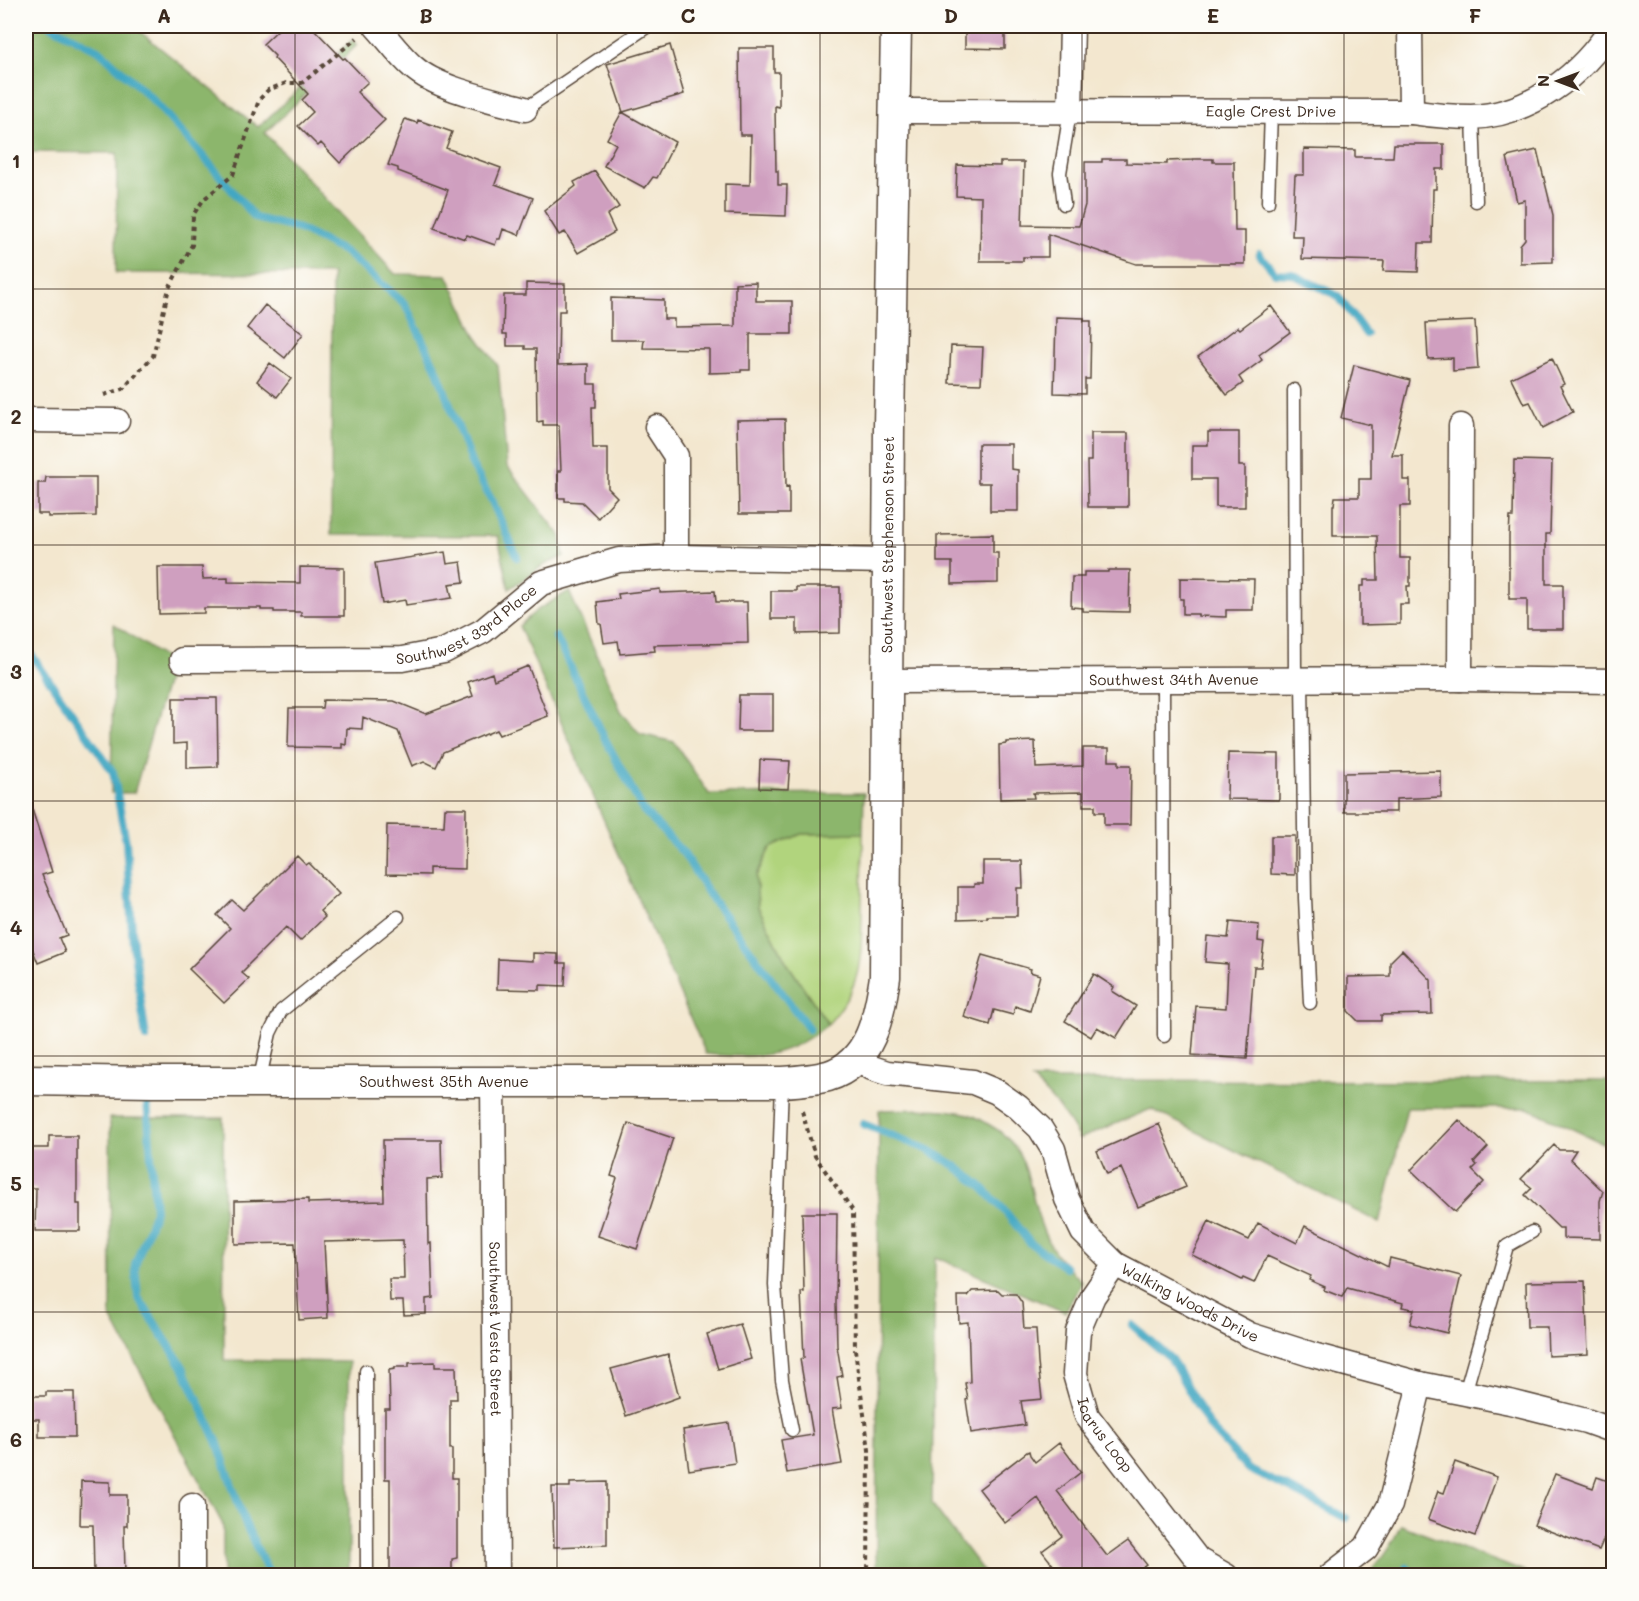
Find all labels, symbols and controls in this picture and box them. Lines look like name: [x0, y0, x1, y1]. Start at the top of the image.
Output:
text: A: [157, 2, 171, 28]
text: B: [419, 2, 433, 28]
text: C: [681, 2, 696, 28]
text: D: [944, 2, 958, 28]
text: E: [1207, 2, 1219, 28]
text: F: [1469, 2, 1482, 28]
north arrow: [1528, 51, 1588, 111]
text: N: [1532, 75, 1553, 87]
street label: Eagle Crest Drive: [1206, 101, 1336, 121]
text: 1: [12, 147, 20, 173]
text: 2: [10, 403, 22, 429]
street label: Southwest Stephenson Street: [876, 436, 898, 653]
street label: Southwest 33rd Place: [396, 579, 541, 668]
text: 3: [10, 658, 22, 684]
street label: Southwest 34th Avenue: [1089, 669, 1259, 689]
text: 4: [10, 914, 23, 940]
street label: Southwest 35th Avenue: [359, 1071, 529, 1091]
text: 5: [10, 1170, 22, 1196]
street label: Southwest Vesta Street: [485, 1241, 507, 1417]
street label: Walking Woods Drive: [1118, 1258, 1261, 1346]
street label: Icarus Loop: [1073, 1395, 1138, 1476]
text: 6: [10, 1426, 22, 1452]

